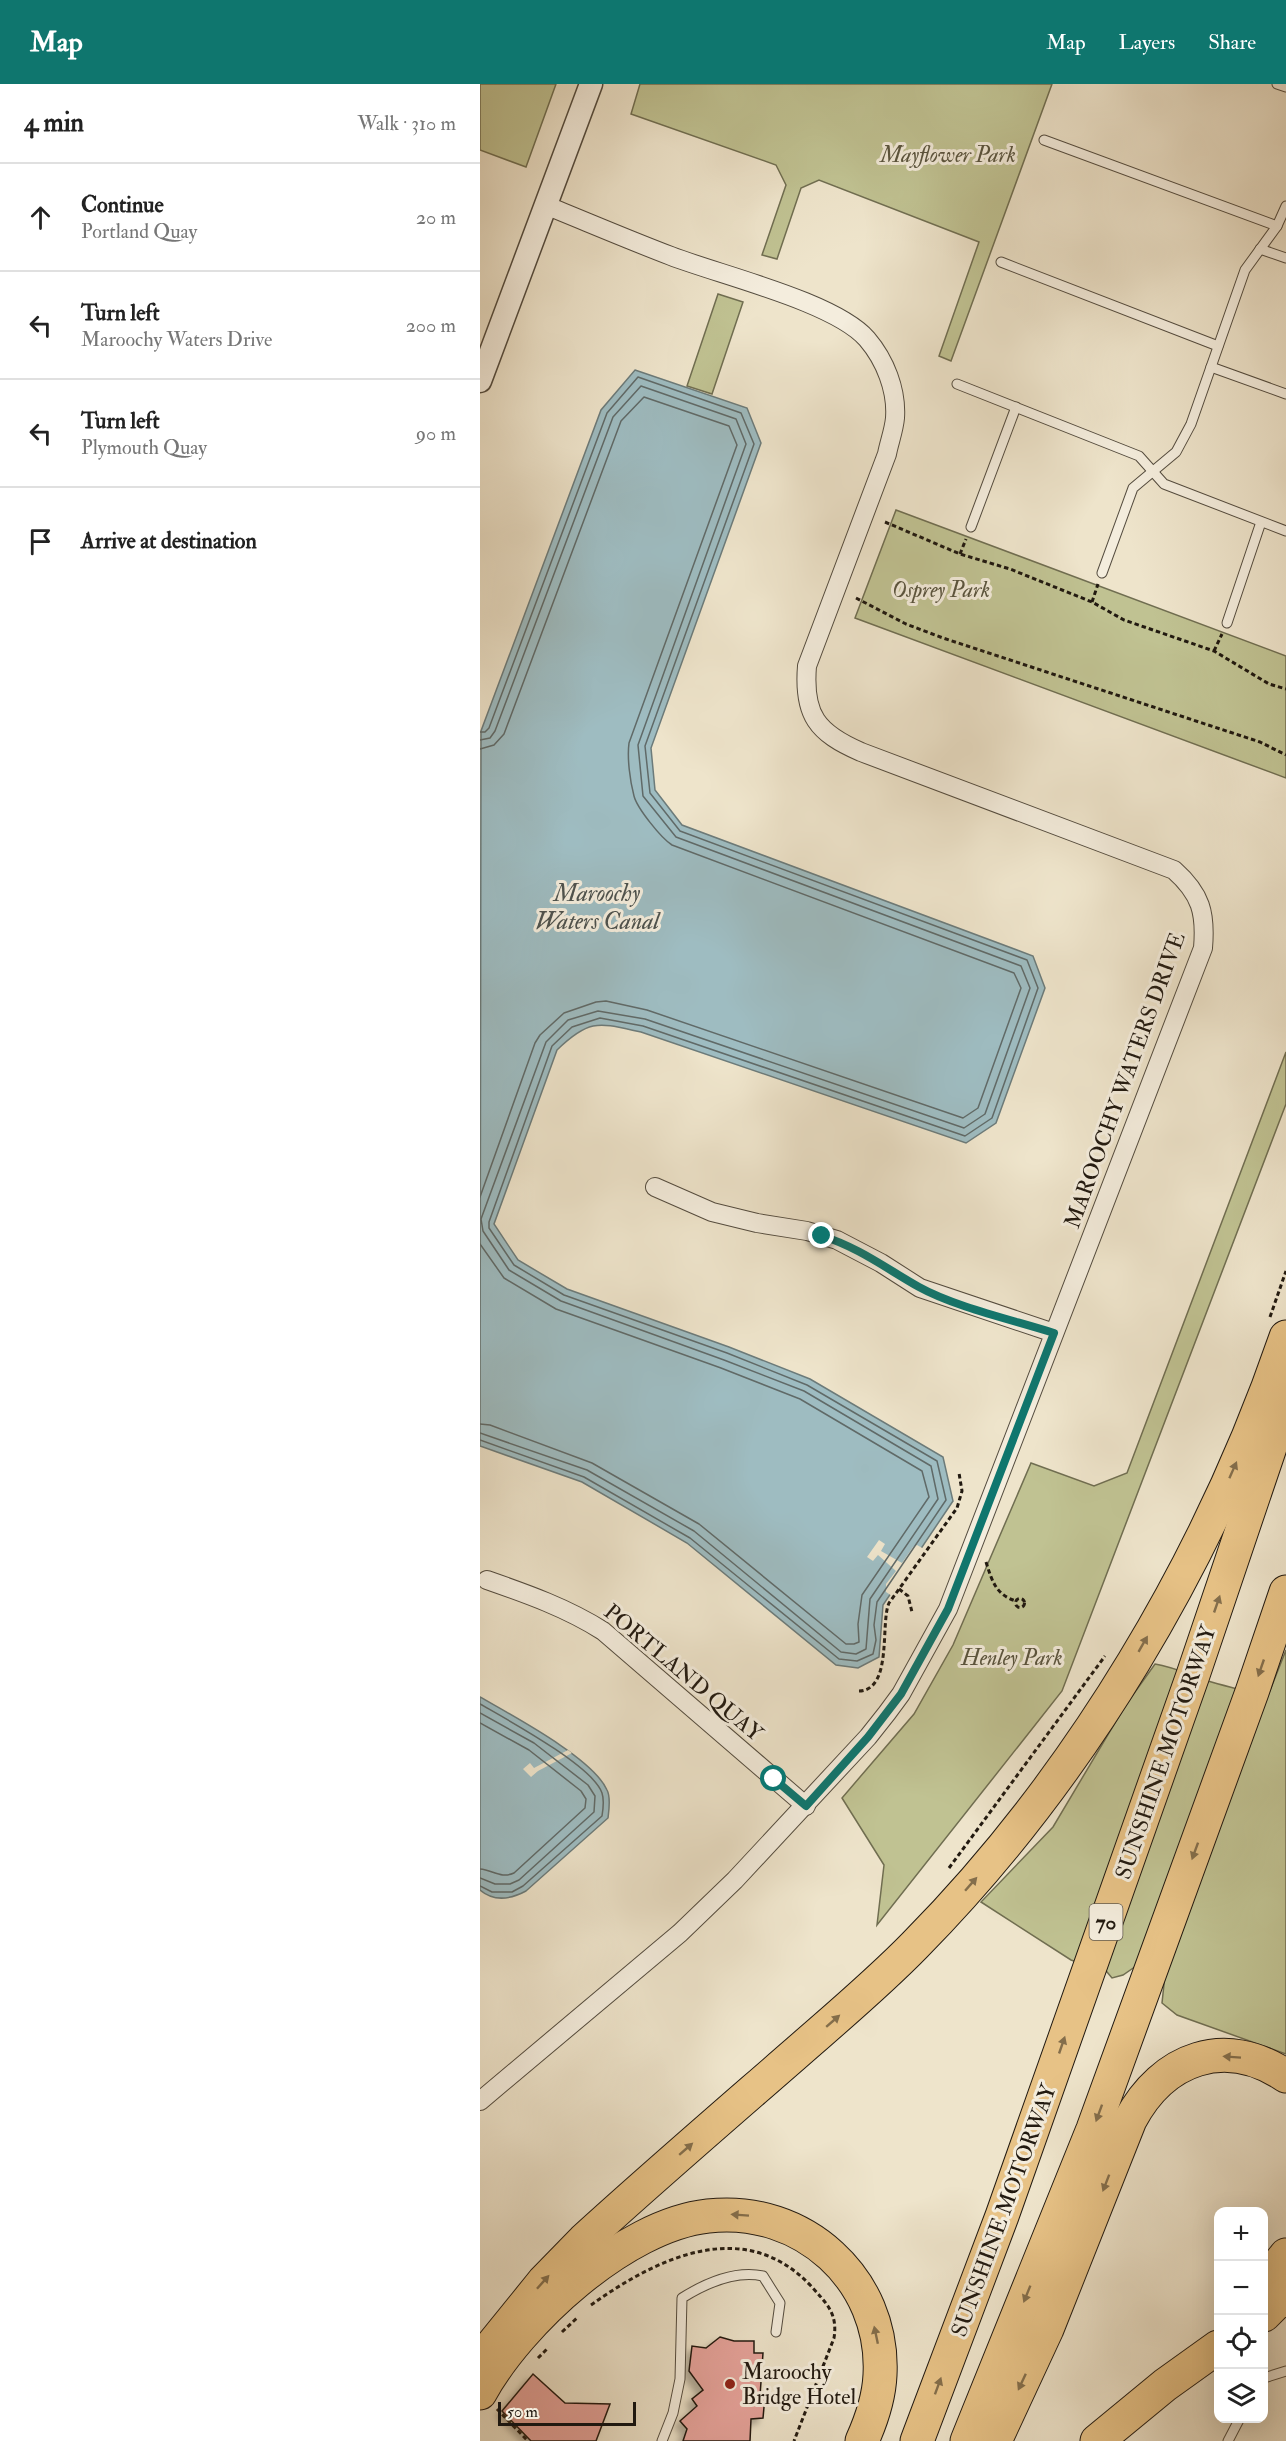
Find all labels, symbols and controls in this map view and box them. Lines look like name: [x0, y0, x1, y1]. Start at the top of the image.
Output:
text: Map: [30, 25, 83, 60]
text: Map: [1046, 29, 1086, 56]
text: Layers: [1119, 29, 1175, 56]
text: Share: [1208, 29, 1256, 56]
text: 4 min: [24, 107, 84, 139]
text: Walk · 310 m: [357, 111, 456, 136]
park label: Mayflower Park: [878, 141, 1016, 169]
text: Continue: [81, 191, 164, 219]
icon: ahead: [24, 201, 57, 234]
text: 20 m: [416, 205, 456, 230]
text: Portland Quay: [81, 219, 197, 244]
text: Turn left: [81, 299, 160, 327]
icon: left: [24, 309, 57, 342]
text: 200 m: [406, 313, 456, 338]
text: Maroochy Waters Drive: [81, 327, 272, 352]
text: Turn left: [81, 407, 160, 435]
icon: left: [24, 417, 57, 450]
text: 90 m: [416, 421, 456, 446]
text: Plymouth Quay: [81, 435, 207, 460]
icon: arrive: [24, 525, 57, 558]
text: Arrive at destination: [81, 527, 257, 555]
park label: Osprey Park: [892, 576, 990, 604]
water label: Maroochy Waters Canal: [535, 878, 661, 937]
street label: MAROOCHY WATERS DRIVE: [1058, 928, 1192, 1232]
route end: [808, 1222, 834, 1248]
one-way arrow: [1228, 1461, 1238, 1479]
one-way arrow: [1213, 1595, 1223, 1613]
street label: PORTLAND QUAY: [598, 1598, 769, 1748]
street label: SUNSHINE MOTORWAY: [1109, 1621, 1223, 1883]
one-way arrow: [1138, 1636, 1149, 1652]
park label: Henley Park: [960, 1644, 1063, 1672]
one-way arrow: [1255, 1659, 1265, 1677]
route start: [760, 1765, 786, 1791]
one-way arrow: [1189, 1842, 1199, 1860]
one-way arrow: [965, 1876, 978, 1892]
road number: 70: [1090, 1904, 1122, 1940]
one-way arrow: [825, 2015, 840, 2028]
one-way arrow: [1058, 2036, 1068, 2054]
one-way arrow: [1222, 2052, 1241, 2061]
street label: SUNSHINE MOTORWAY: [945, 2079, 1063, 2341]
one-way arrow: [1093, 2104, 1103, 2122]
one-way arrow: [678, 2143, 693, 2156]
one-way arrow: [1101, 2174, 1111, 2192]
map controls: [1214, 2207, 1268, 2423]
button: +: [1214, 2207, 1268, 2261]
one-way arrow: [731, 2211, 750, 2220]
button: −: [1214, 2261, 1268, 2315]
one-way arrow: [536, 2275, 549, 2290]
one-way arrow: [1022, 2286, 1032, 2304]
button: locate: [1214, 2315, 1268, 2369]
one-way arrow: [871, 2325, 880, 2344]
place label: Maroochy Bridge Hotel: [742, 2358, 856, 2411]
button: layers: [1214, 2369, 1268, 2423]
one-way arrow: [1018, 2373, 1027, 2390]
marker: Maroochy Bridge Hotel: [723, 2377, 737, 2391]
one-way arrow: [933, 2377, 943, 2395]
scale bar: [498, 2399, 636, 2426]
text: 50 m: [507, 2402, 538, 2422]

